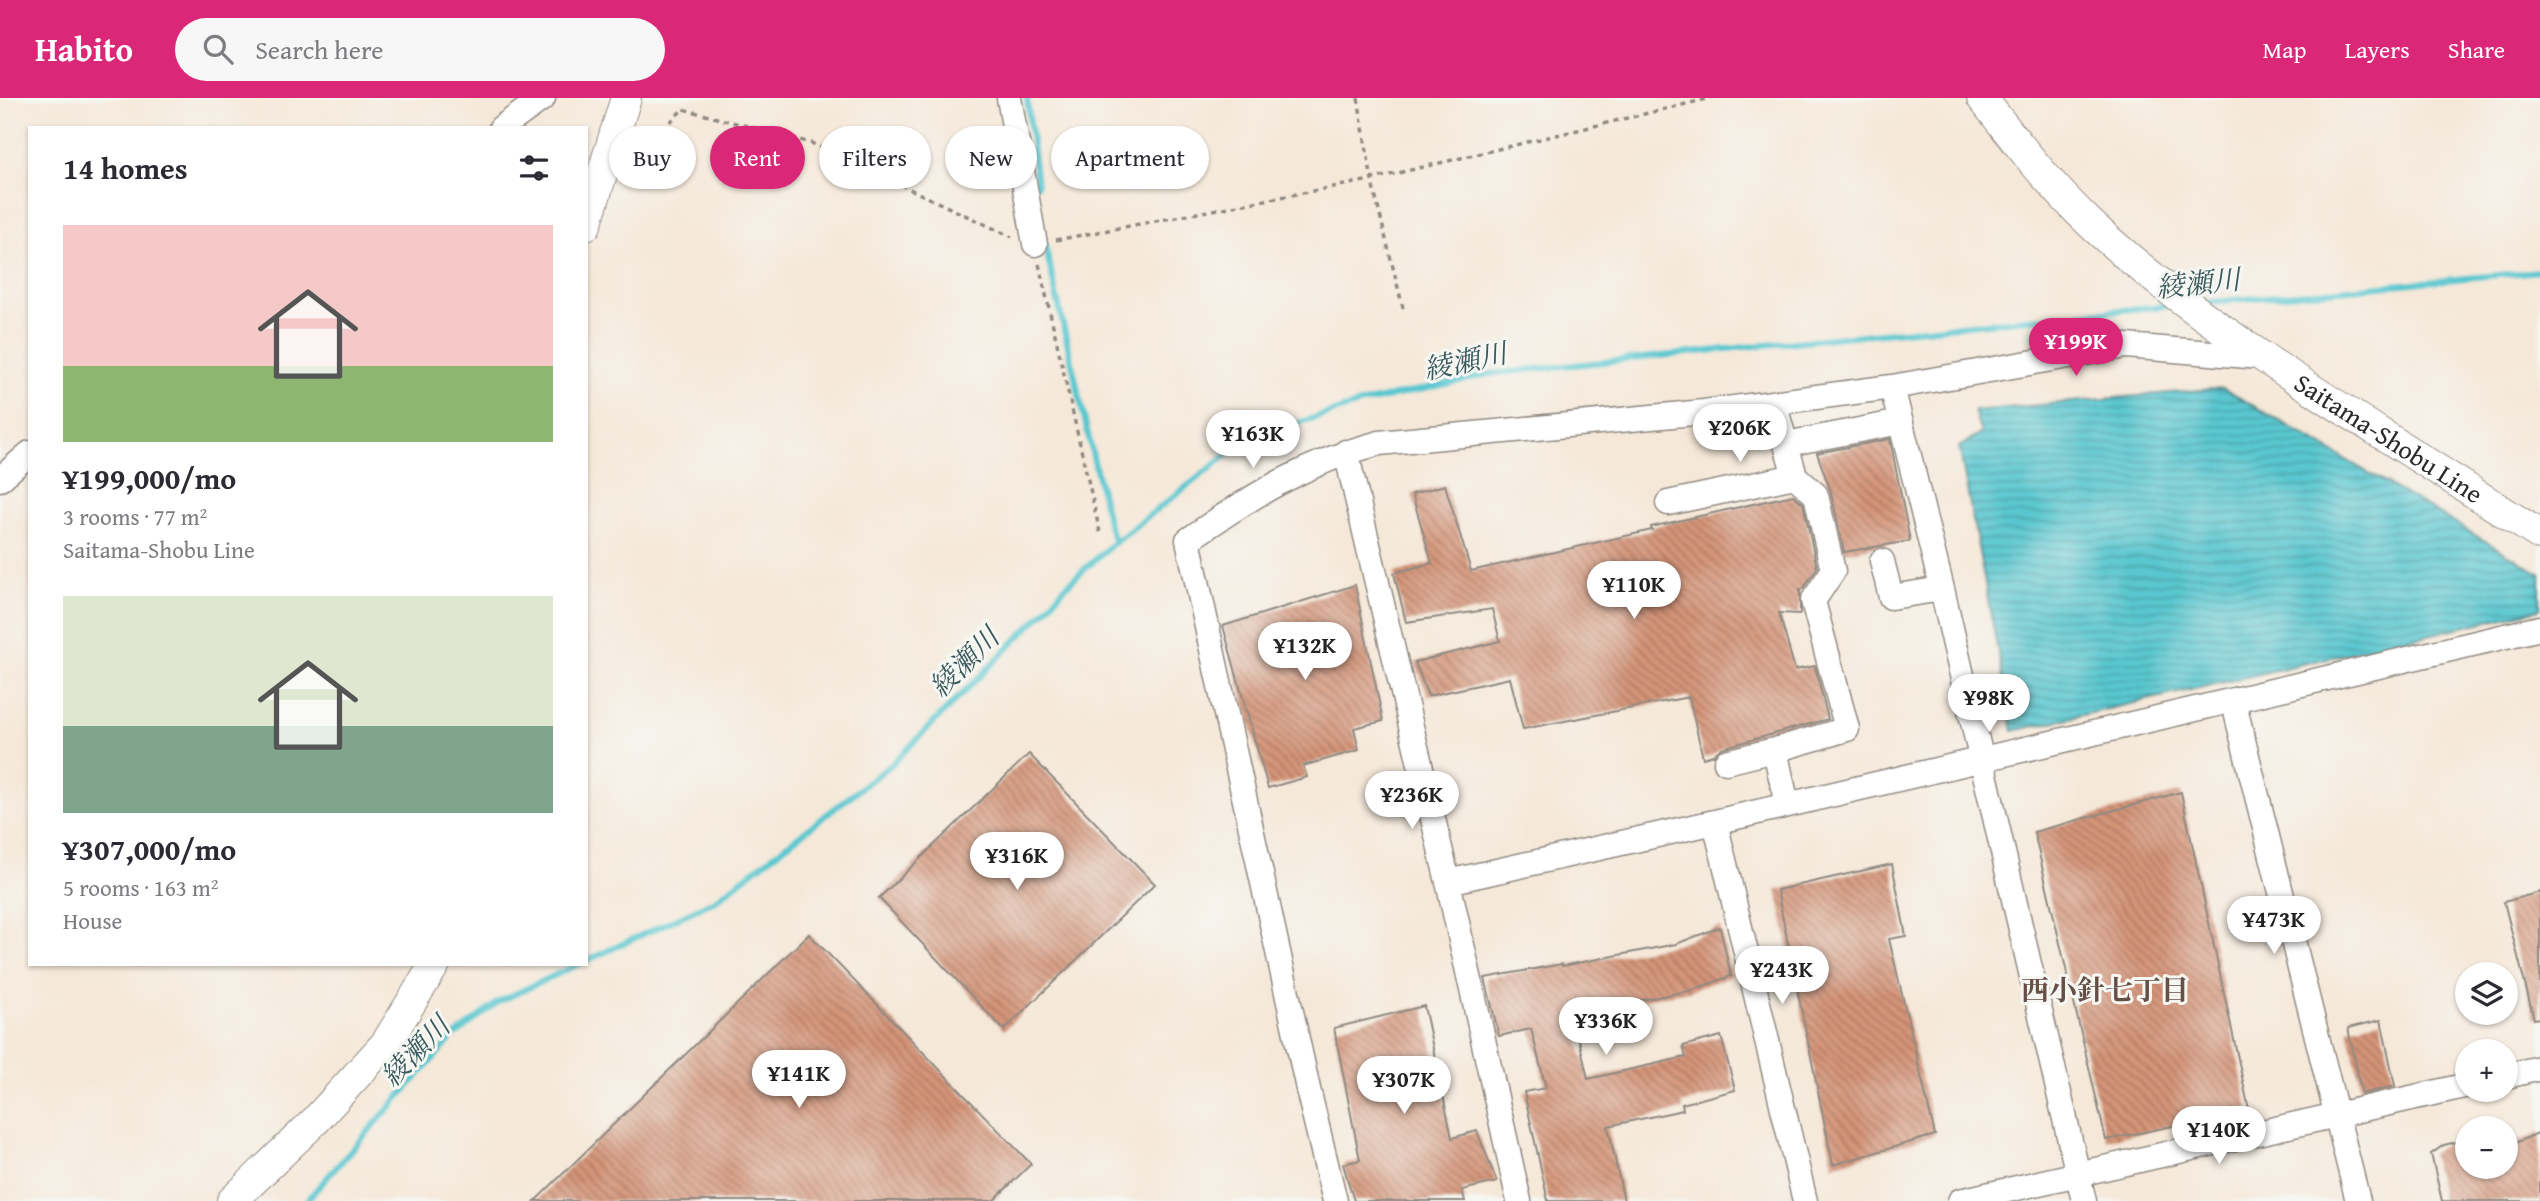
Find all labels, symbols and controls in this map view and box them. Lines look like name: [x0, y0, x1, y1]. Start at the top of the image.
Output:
search box: [175, 18, 665, 81]
text: Habito: [35, 25, 133, 73]
icon: search: [199, 30, 237, 68]
text: Search here: [255, 30, 383, 69]
text: Map: [2263, 32, 2306, 67]
text: Layers: [2344, 32, 2410, 67]
text: Share: [2448, 32, 2505, 67]
chip: Buy: [609, 126, 696, 189]
chip: Rent: [710, 126, 805, 189]
chip: Filters: [819, 126, 931, 189]
chip: New: [945, 126, 1037, 189]
chip: Apartment: [1051, 126, 1209, 189]
text: 14 homes: [63, 146, 188, 190]
icon: filters: [515, 149, 553, 187]
water label: 綾瀬川: [2154, 257, 2245, 307]
icon: home: [245, 271, 371, 397]
pin: ¥199K: [2027, 318, 2125, 378]
text: ¥199K: [2045, 324, 2107, 357]
water label: 綾瀬川: [1420, 331, 1513, 389]
street label: Saitama-Shobu Line: [2287, 363, 2491, 513]
pin: ¥206K: [1691, 404, 1789, 464]
pin: ¥163K: [1204, 410, 1302, 470]
text: ¥206K: [1709, 410, 1771, 443]
text: ¥163K: [1222, 416, 1284, 449]
text: ¥199,000/mo: [63, 456, 236, 500]
text: 3 rooms · 77 m²: [63, 500, 207, 533]
text: Saitama-Shobu Line: [63, 533, 255, 566]
pin: ¥110K: [1585, 561, 1683, 621]
text: ¥110K: [1603, 567, 1665, 600]
water label: 綾瀬川: [919, 615, 1010, 706]
pin: ¥132K: [1256, 622, 1354, 682]
text: ¥132K: [1274, 628, 1336, 661]
icon: home: [245, 642, 371, 768]
pin: ¥98K: [1948, 674, 2030, 734]
text: ¥98K: [1964, 680, 2014, 713]
pin: ¥236K: [1363, 772, 1461, 831]
text: ¥236K: [1381, 777, 1443, 810]
text: ¥307,000/mo: [63, 827, 236, 871]
pin: ¥316K: [968, 832, 1066, 892]
text: ¥316K: [986, 838, 1048, 871]
text: 5 rooms · 163 m²: [63, 871, 218, 904]
pin: ¥473K: [2225, 896, 2323, 956]
text: ¥473K: [2243, 902, 2305, 935]
text: House: [63, 904, 122, 937]
pin: ¥243K: [1733, 946, 1831, 1006]
text: ¥243K: [1751, 952, 1813, 985]
map controls: [2455, 962, 2518, 1179]
button: layers: [2455, 962, 2518, 1025]
district label: 西小針七丁目: [2021, 969, 2189, 1010]
pin: ¥336K: [1557, 998, 1655, 1057]
text: ¥336K: [1575, 1003, 1637, 1036]
water label: 綾瀬川: [371, 1004, 461, 1095]
button: +: [2455, 1039, 2518, 1102]
pin: ¥141K: [750, 1051, 848, 1110]
text: ¥141K: [768, 1056, 830, 1089]
pin: ¥307K: [1355, 1056, 1453, 1116]
text: ¥307K: [1373, 1062, 1435, 1095]
pin: ¥140K: [2170, 1107, 2268, 1166]
text: ¥140K: [2188, 1112, 2250, 1145]
button: −: [2455, 1116, 2518, 1179]

